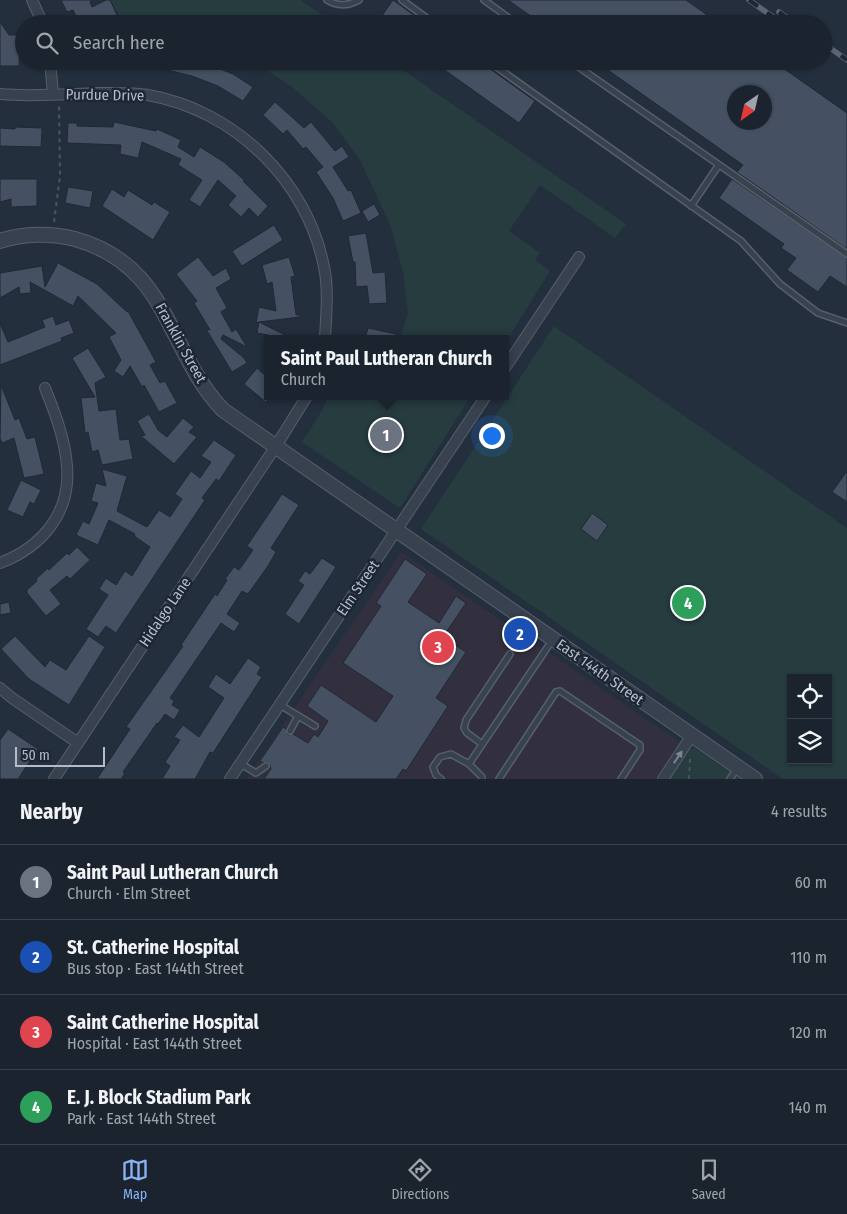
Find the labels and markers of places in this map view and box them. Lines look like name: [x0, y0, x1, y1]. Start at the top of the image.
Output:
pin: 1: [370, 416, 402, 454]
pin: 4: [672, 584, 704, 622]
pin: 2: [504, 615, 536, 653]
pin: 3: [422, 628, 454, 666]

